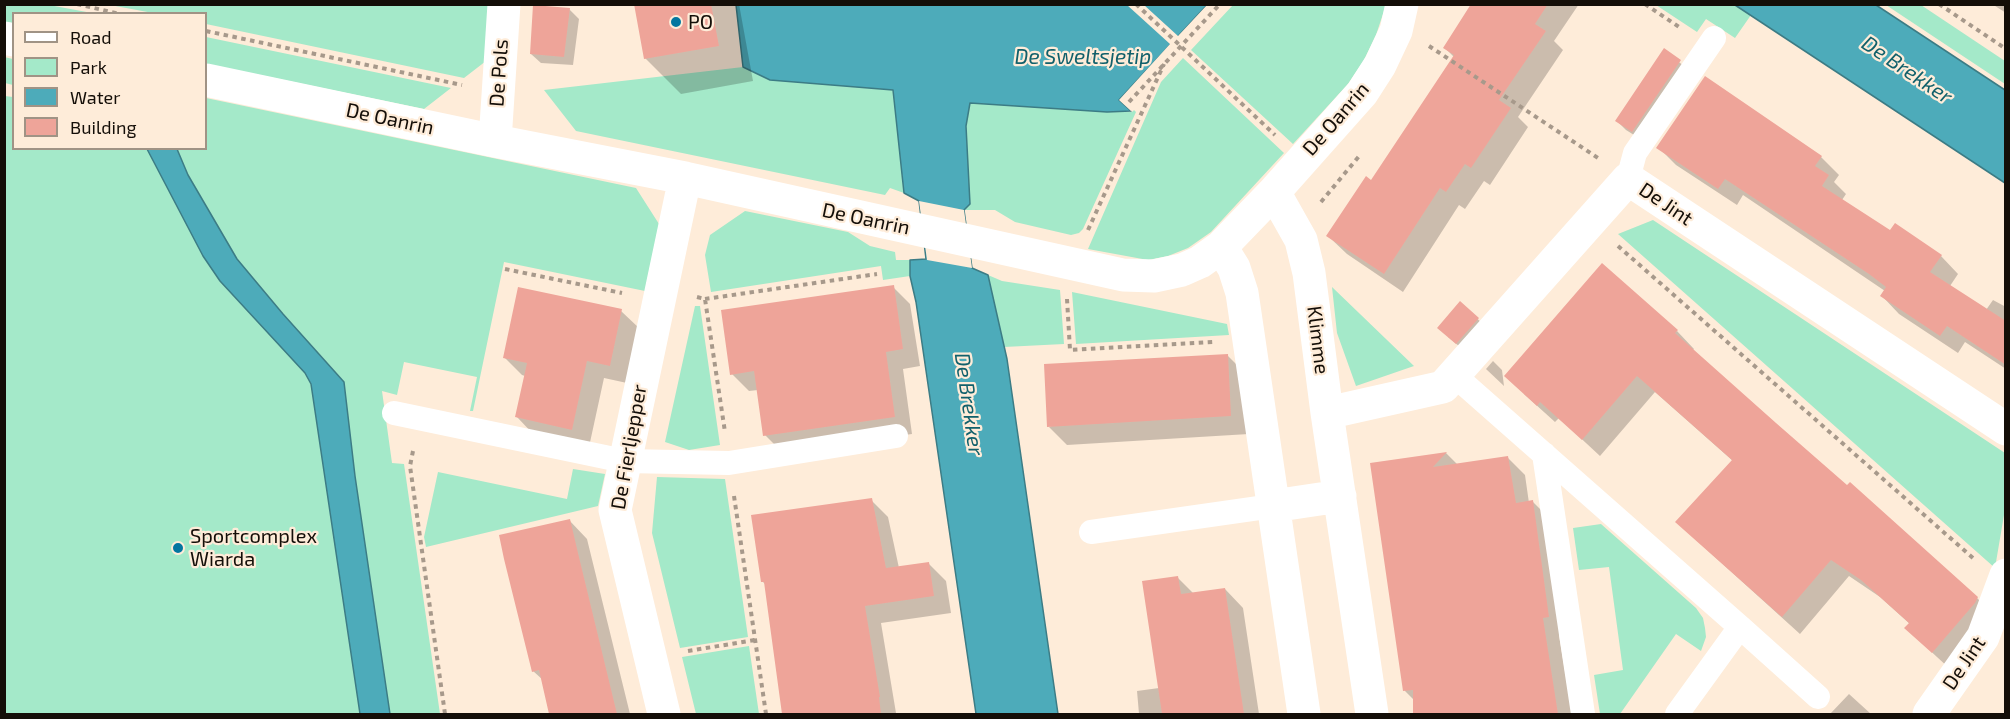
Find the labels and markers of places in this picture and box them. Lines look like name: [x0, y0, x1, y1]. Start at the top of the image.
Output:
place label: PO: [688, 10, 713, 34]
marker: PO: [669, 15, 683, 29]
place label: Sportcomplex Wiarda: [190, 524, 317, 571]
marker: Sportcomplex Wiarda: [171, 541, 185, 555]

